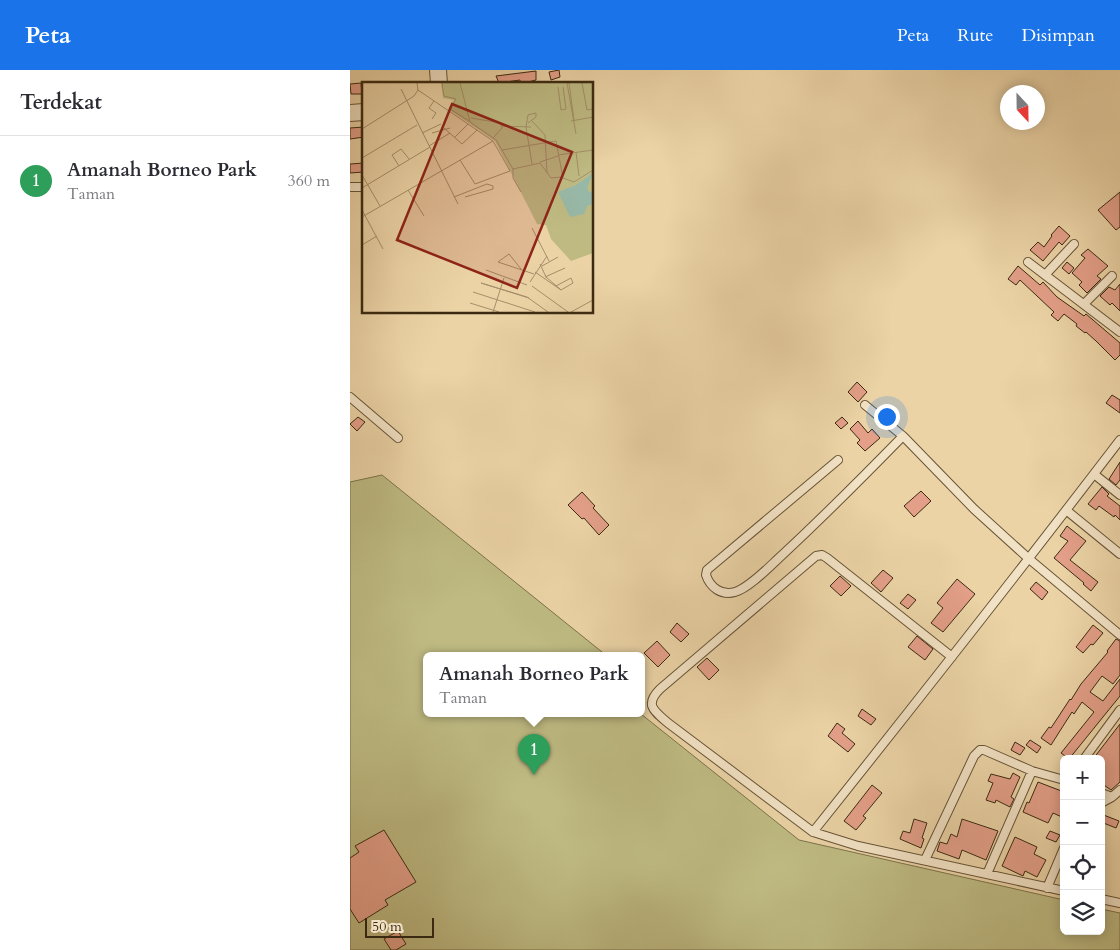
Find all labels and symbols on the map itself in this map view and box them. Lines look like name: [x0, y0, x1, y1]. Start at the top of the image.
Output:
inset map: [362, 82, 594, 314]
north arrow: [1000, 85, 1045, 130]
your location: [874, 404, 900, 430]
pin: 1: [518, 734, 550, 775]
scale bar: [365, 915, 434, 938]

